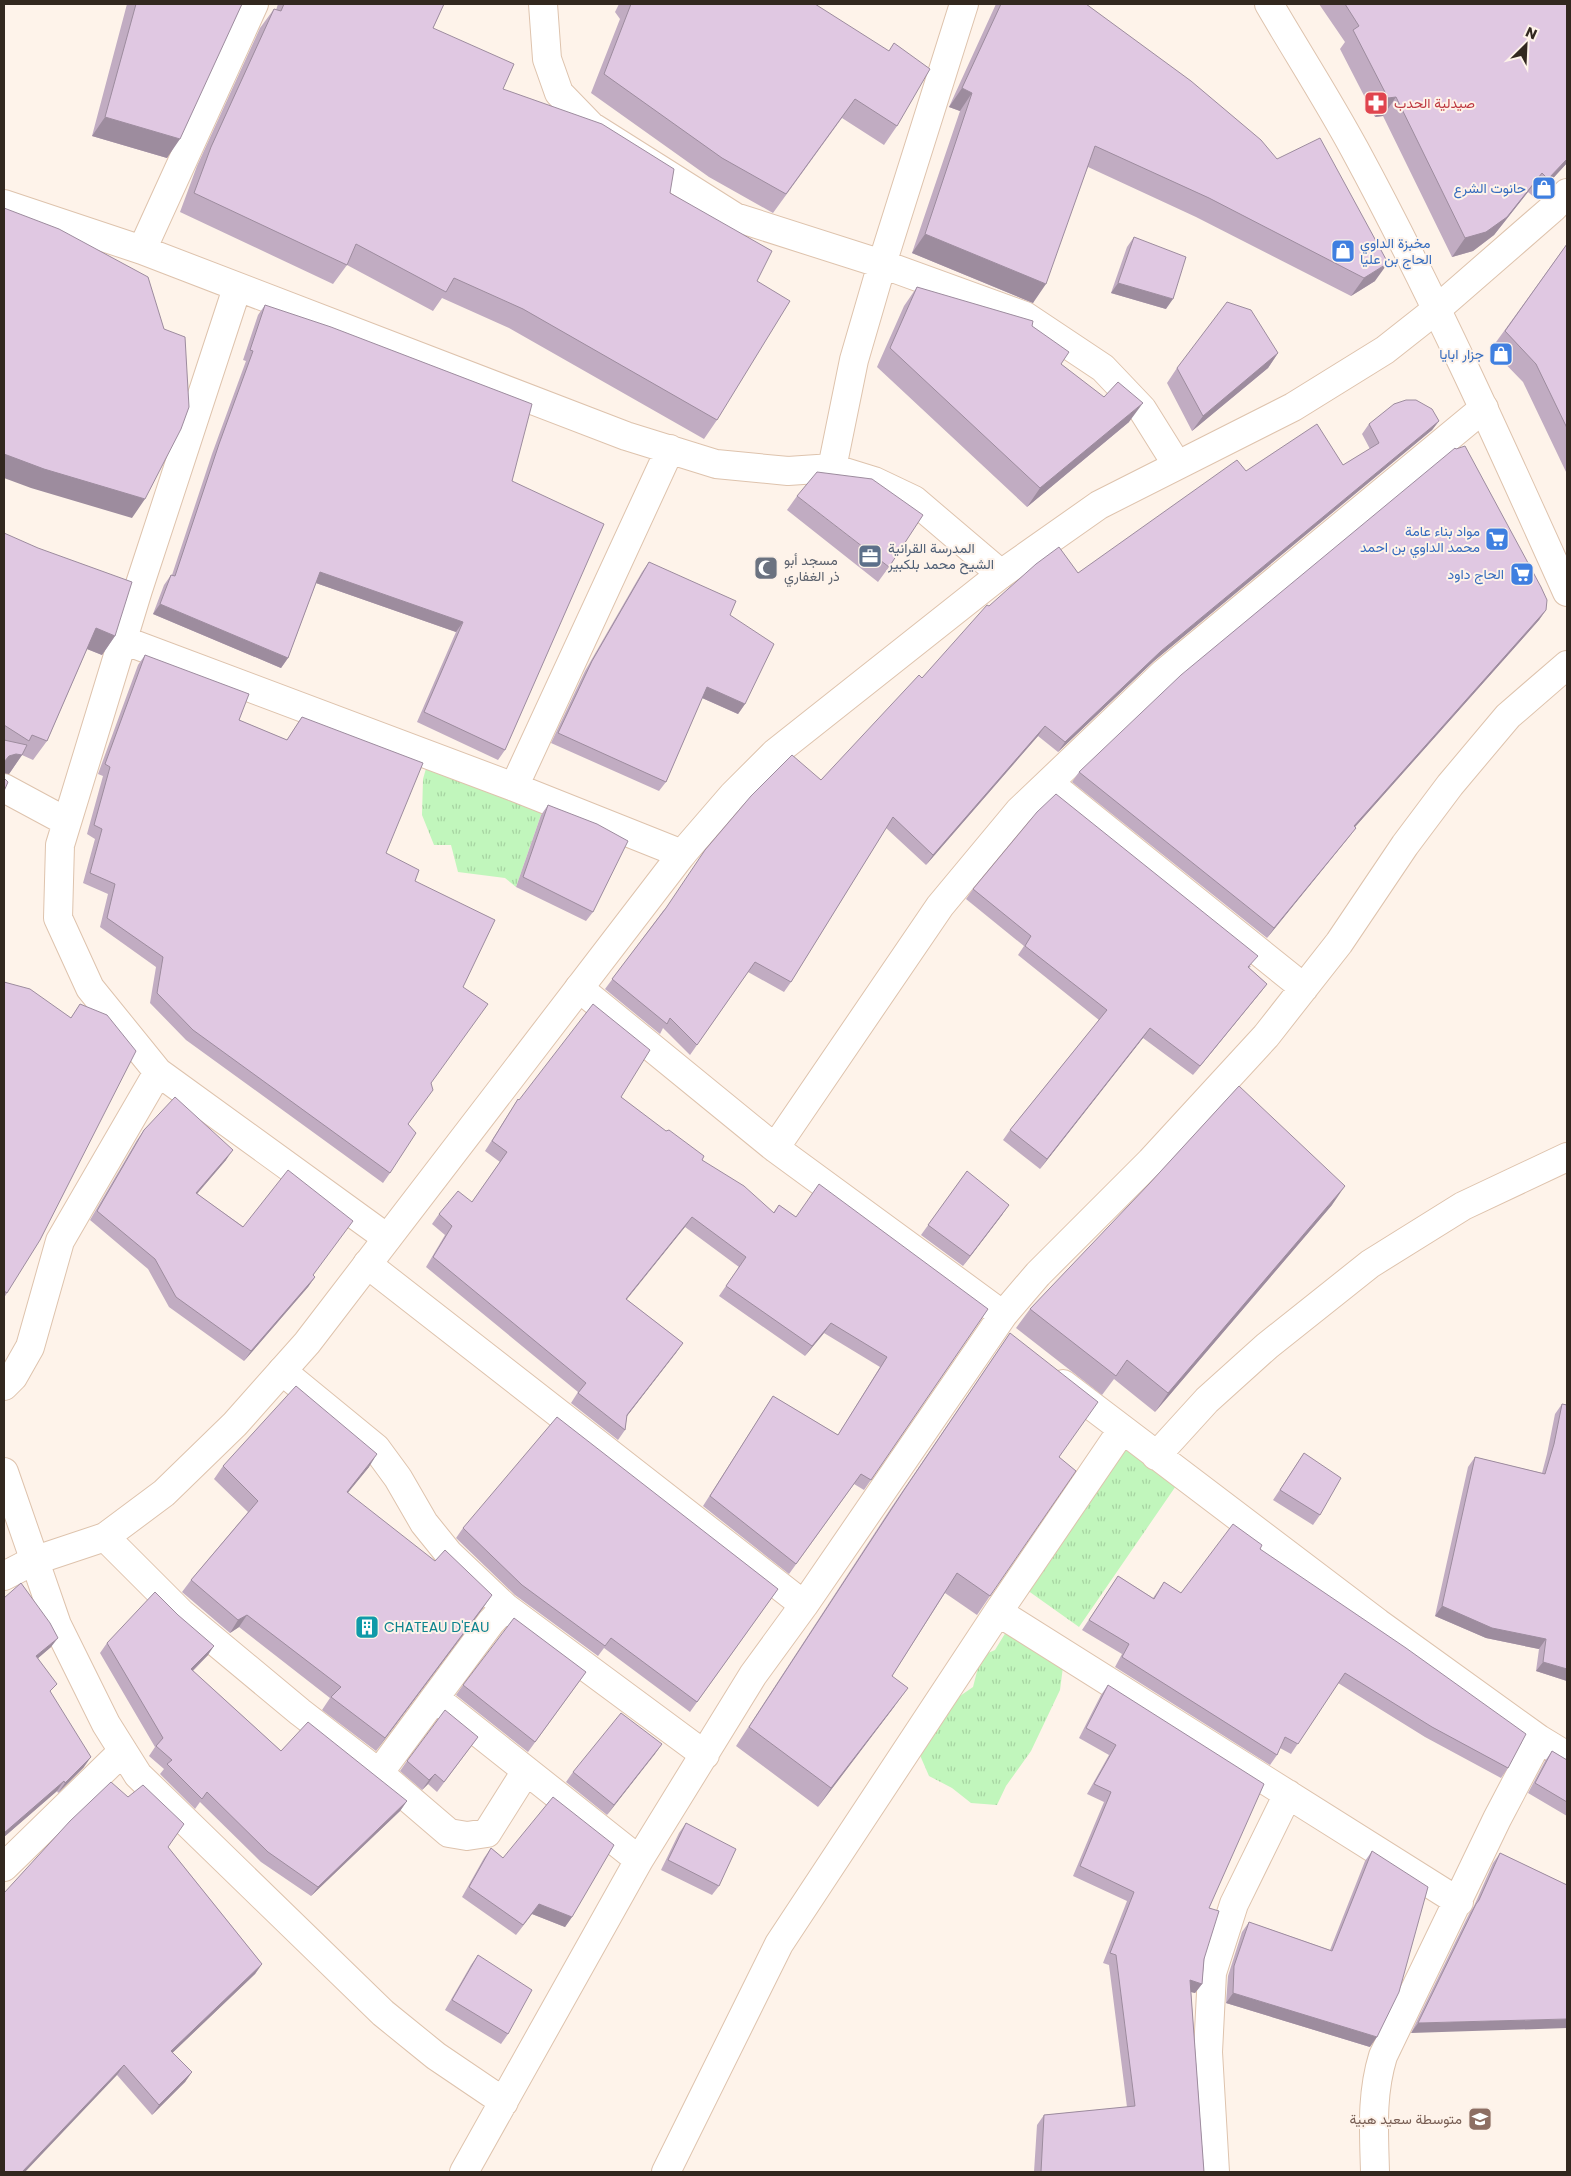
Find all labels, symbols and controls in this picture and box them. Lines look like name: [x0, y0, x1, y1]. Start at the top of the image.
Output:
north arrow: [1501, 20, 1551, 70]
text: N: [1522, 22, 1540, 44]
pharmacy icon: صيدلية الحدب: [1363, 90, 1389, 116]
place label: صيدلية الحدب: [1394, 93, 1475, 113]
shop icon: حانوت الشرع: [1531, 175, 1557, 201]
place label: حانوت الشرع: [1454, 178, 1526, 199]
place label: مخبزة الداوي الحاج بن عليا: [1360, 233, 1432, 270]
shop icon: مخبزة الداوي الحاج بن عليا: [1330, 238, 1356, 264]
shop icon: جزار ابايا: [1488, 341, 1514, 367]
place label: جزار ابايا: [1439, 344, 1484, 364]
place label: مواد بناء عامة محمد الداوي بن احمد: [1360, 521, 1480, 559]
supermarket icon: مواد بناء عامة محمد الداوي بن احمد: [1484, 526, 1510, 552]
place label: المدرسة القرانية الشيح محمد بلكبير: [887, 538, 994, 575]
office icon: المدرسة القرانية الشيح محمد بلكبير: [857, 543, 883, 569]
place label: مسجد أبو ذر الغفاري: [784, 550, 840, 588]
mosque icon: مسجد أبو ذر الغفاري: [753, 555, 779, 581]
supermarket icon: الحاج داود: [1509, 561, 1535, 587]
place label: الحاج داود: [1448, 564, 1504, 585]
building icon: CHATEAU D'EAU: [354, 1614, 380, 1640]
place label: CHATEAU D'EAU: [384, 1617, 490, 1637]
school or university icon: متوسطة سعيد هبية: [1467, 2106, 1493, 2132]
place label: متوسطة سعيد هبية: [1350, 2109, 1462, 2129]

